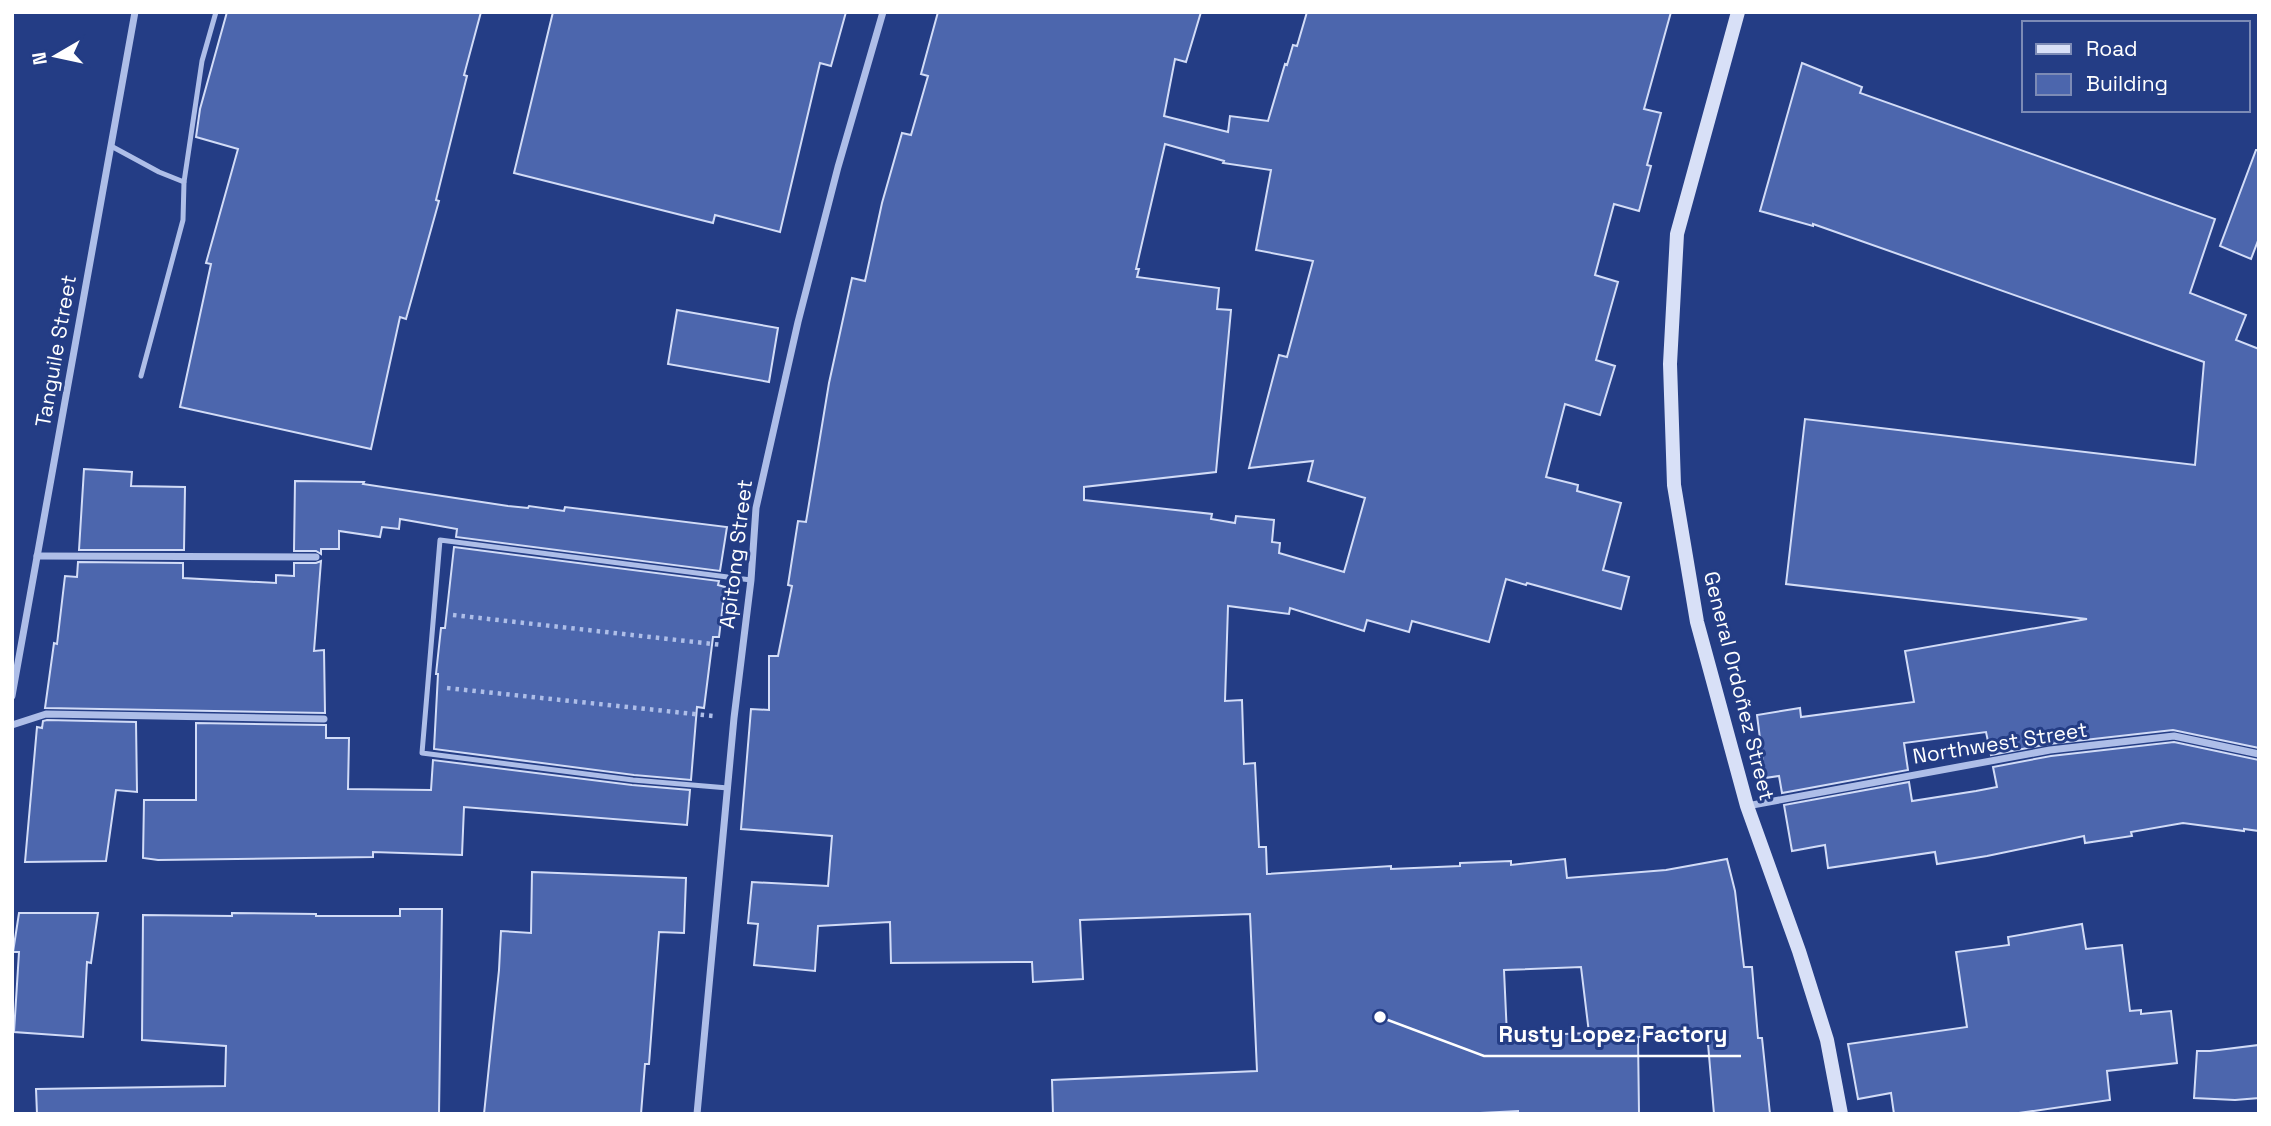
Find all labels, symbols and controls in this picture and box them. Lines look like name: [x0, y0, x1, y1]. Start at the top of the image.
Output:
north arrow: [21, 21, 91, 91]
legend: [2022, 21, 2250, 112]
text: Road: [2086, 35, 2138, 62]
text: N: [26, 50, 53, 67]
text: Building: [2086, 70, 2168, 97]
street label: Tanguile Street: [29, 273, 82, 429]
street label: Apitong Street: [713, 478, 758, 630]
street label: General Ordoñez Street: [1698, 568, 1781, 803]
street label: Northwest Street: [1911, 715, 2089, 770]
callout: Rusty Lopez Factory: [1484, 1012, 1741, 1056]
text: Rusty Lopez Factory: [1499, 1019, 1727, 1049]

